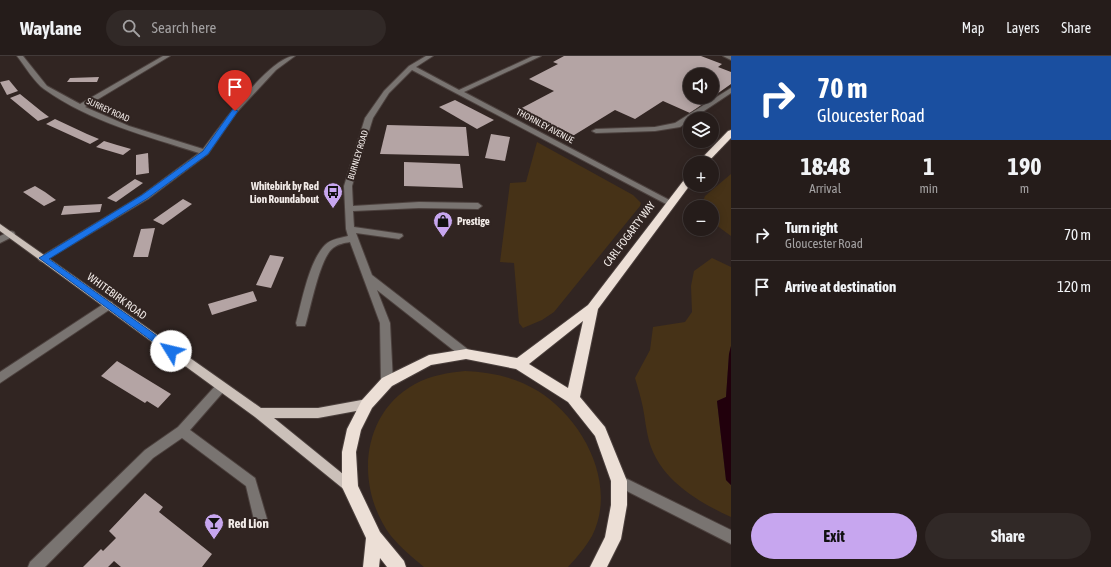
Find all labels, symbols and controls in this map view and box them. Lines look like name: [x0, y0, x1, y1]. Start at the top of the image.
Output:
search box: [106, 10, 386, 46]
text: Waylane: [20, 17, 82, 39]
icon: search: [120, 17, 142, 39]
text: Search here: [152, 19, 216, 36]
text: Map: [962, 20, 984, 36]
text: Layers: [1006, 20, 1039, 36]
text: Share: [1061, 20, 1091, 36]
map controls: [683, 68, 719, 236]
button: sound: [683, 68, 719, 104]
pin: [218, 70, 252, 111]
icon: right: [751, 72, 803, 124]
text: 70 m: [817, 72, 867, 104]
icon: arrive: [224, 76, 246, 98]
street label: SURREY ROAD: [85, 96, 131, 124]
text: Gloucester Road: [817, 105, 925, 126]
street label: THORNLEY AVENUE: [515, 107, 576, 145]
button: layers: [683, 112, 719, 148]
street label: BURNLEY ROAD: [346, 129, 370, 181]
text: 18:48: [801, 153, 850, 180]
text: 1: [923, 153, 934, 180]
text: 190: [1008, 153, 1041, 180]
button: +: [683, 156, 719, 192]
place label: Whitebirk by Red Lion Roundabout: [250, 180, 320, 205]
bus stop icon: Whitebirk by Red Lion Roundabout: [322, 181, 344, 209]
text: Arrival: [809, 181, 841, 196]
text: min: [919, 181, 938, 196]
text: m: [1020, 181, 1029, 196]
street label: CARL FOGARTY WAY: [601, 199, 657, 269]
button: −: [683, 200, 719, 236]
shop icon: Prestige: [432, 210, 454, 238]
place label: Prestige: [457, 215, 490, 227]
text: Turn right: [785, 219, 838, 236]
icon: right: [751, 224, 773, 246]
text: 70 m: [1064, 226, 1091, 243]
text: Gloucester Road: [785, 236, 863, 251]
street label: WHITEBIRK ROAD: [85, 270, 149, 322]
icon: arrive: [751, 276, 773, 298]
text: Arrive at destination: [785, 278, 896, 295]
text: 120 m: [1057, 278, 1091, 295]
position arrow: [150, 330, 192, 372]
bar icon: Red Lion: [203, 512, 225, 540]
button: Exit: [751, 513, 917, 559]
button: Share: [925, 513, 1091, 559]
place label: Red Lion: [228, 516, 269, 531]

